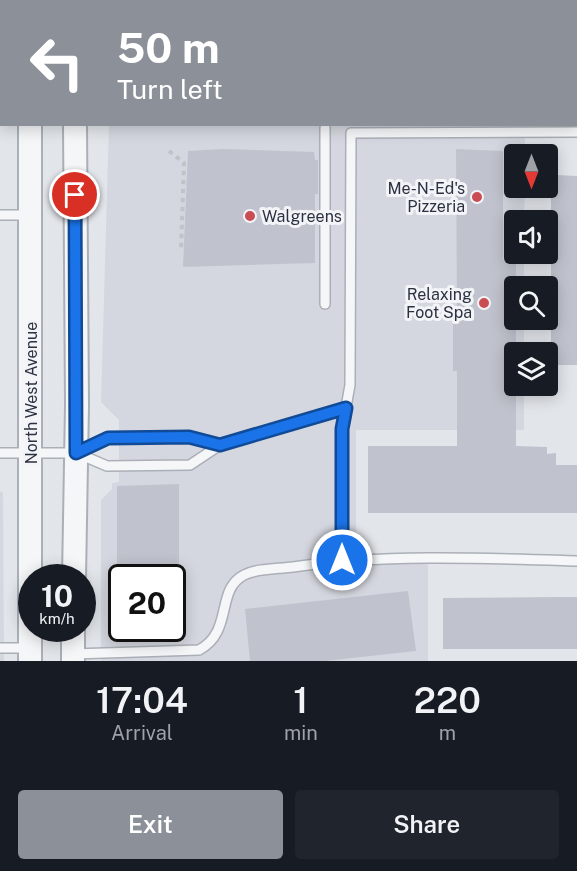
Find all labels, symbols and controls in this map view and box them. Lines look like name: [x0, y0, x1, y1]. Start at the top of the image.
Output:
text: 50 m: [117, 23, 220, 72]
icon: left: [18, 24, 96, 102]
text: Turn left: [117, 73, 223, 105]
north arrow: [504, 144, 558, 198]
map controls: [504, 144, 558, 396]
pin: [49, 169, 100, 220]
icon: arrive: [58, 178, 91, 211]
place label: Me-N-Ed's Pizzeria: [387, 179, 465, 216]
marker: Me-N-Ed's Pizzeria: [470, 190, 484, 204]
place label: Walgreens: [262, 207, 342, 226]
marker: Walgreens: [243, 209, 257, 223]
button: sound: [504, 210, 558, 264]
button: search: [504, 276, 558, 330]
place label: Relaxing Foot Spa: [406, 285, 472, 322]
marker: Relaxing Foot Spa: [477, 296, 491, 310]
street label: North West Avenue: [22, 322, 41, 464]
button: layers: [504, 342, 558, 396]
position arrow: [310, 528, 374, 592]
speed limit sign: 20: [108, 564, 186, 642]
text: 10: [41, 578, 73, 614]
text: km/h: [39, 610, 75, 627]
text: 17:04: [96, 679, 188, 721]
text: 1: [293, 679, 308, 721]
text: 220: [414, 679, 481, 721]
text: Arrival: [111, 721, 173, 745]
text: min: [284, 721, 318, 745]
text: m: [439, 721, 456, 745]
button: Exit: [18, 790, 283, 859]
button: Share: [295, 790, 559, 859]

